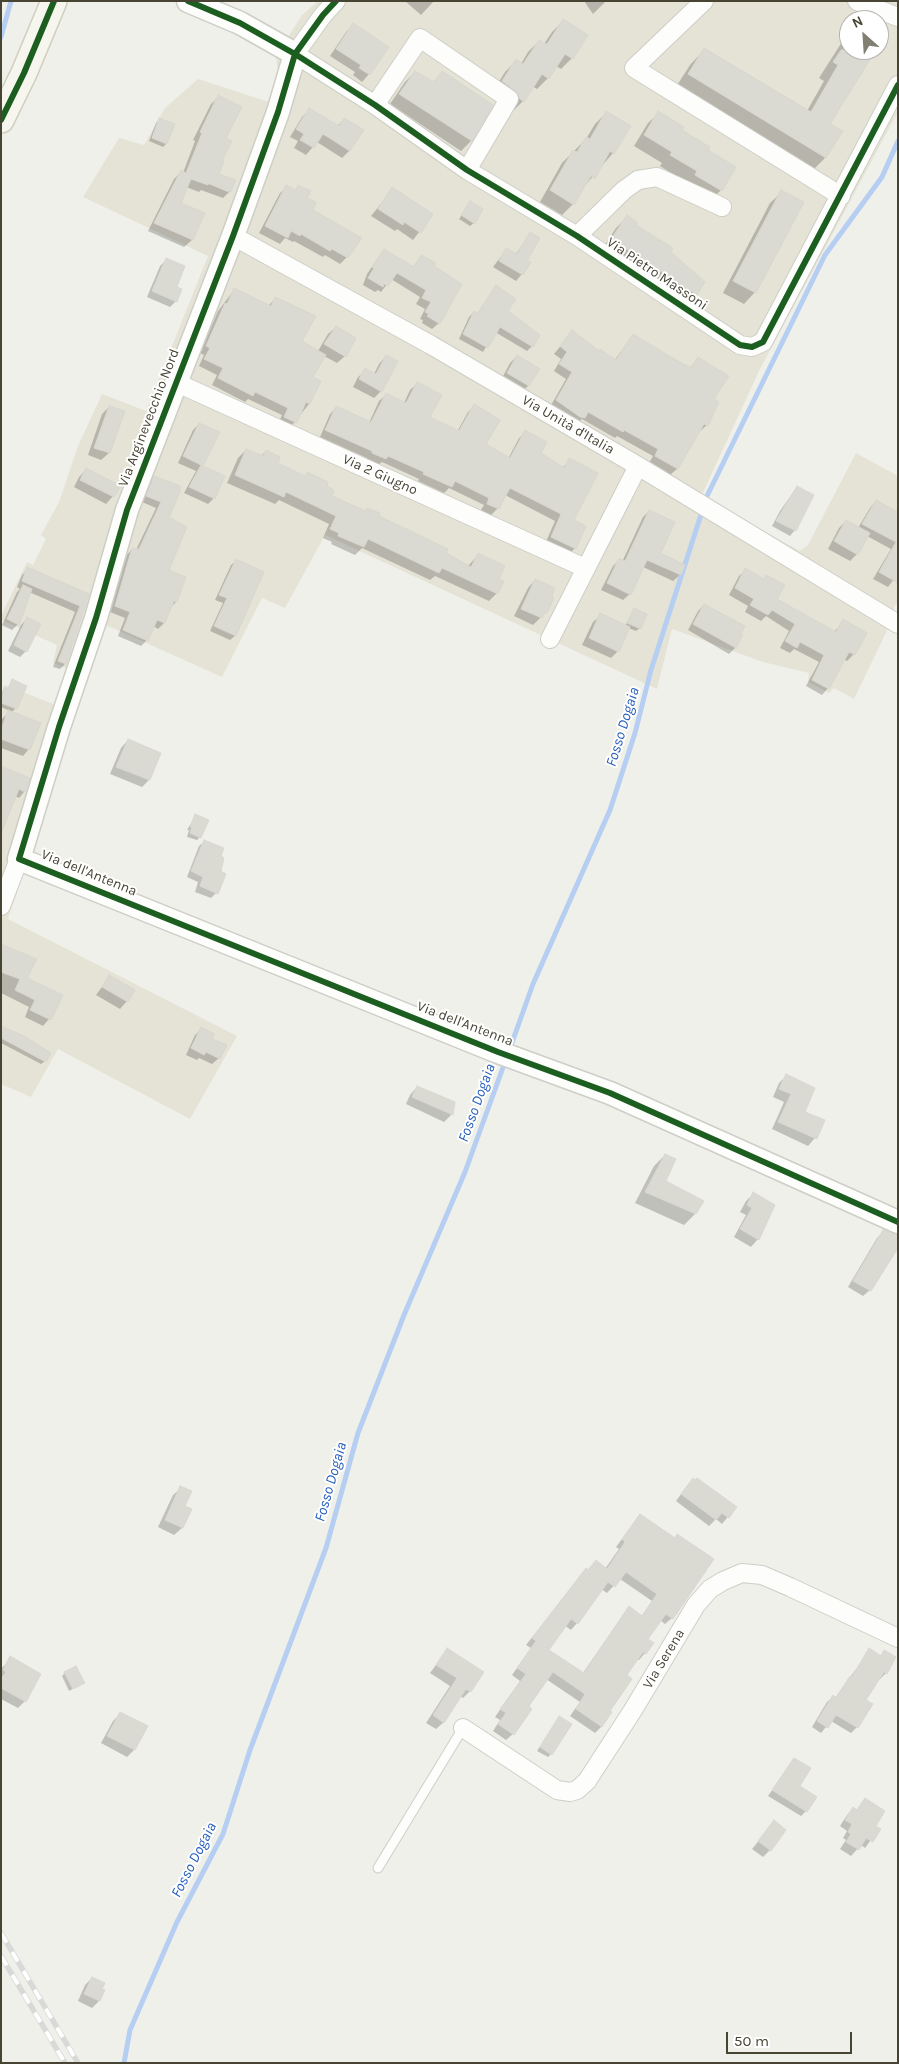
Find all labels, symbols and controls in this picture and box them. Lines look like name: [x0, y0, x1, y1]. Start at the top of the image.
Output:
north arrow: [839, 10, 889, 60]
text: N: [849, 12, 866, 32]
street label: Via Pietro Massoni: [603, 234, 711, 314]
street label: Via Arginevecchio Nord: [115, 347, 183, 489]
street label: Via Unità d'Italia: [519, 392, 617, 458]
street label: Via 2 Giugno: [340, 451, 420, 499]
water label: Fosso Dogaia: [602, 685, 644, 769]
street label: Via dell'Antenna: [39, 846, 139, 900]
street label: Via dell'Antenna: [414, 998, 516, 1050]
water label: Fosso Dogaia: [455, 1061, 499, 1145]
water label: Fosso Dogaia: [311, 1440, 351, 1524]
street label: Via Serena: [640, 1626, 688, 1692]
water label: Fosso Dogaia: [167, 1819, 221, 1901]
scale bar: [729, 2022, 855, 2054]
text: 50 m: [734, 2032, 769, 2050]

